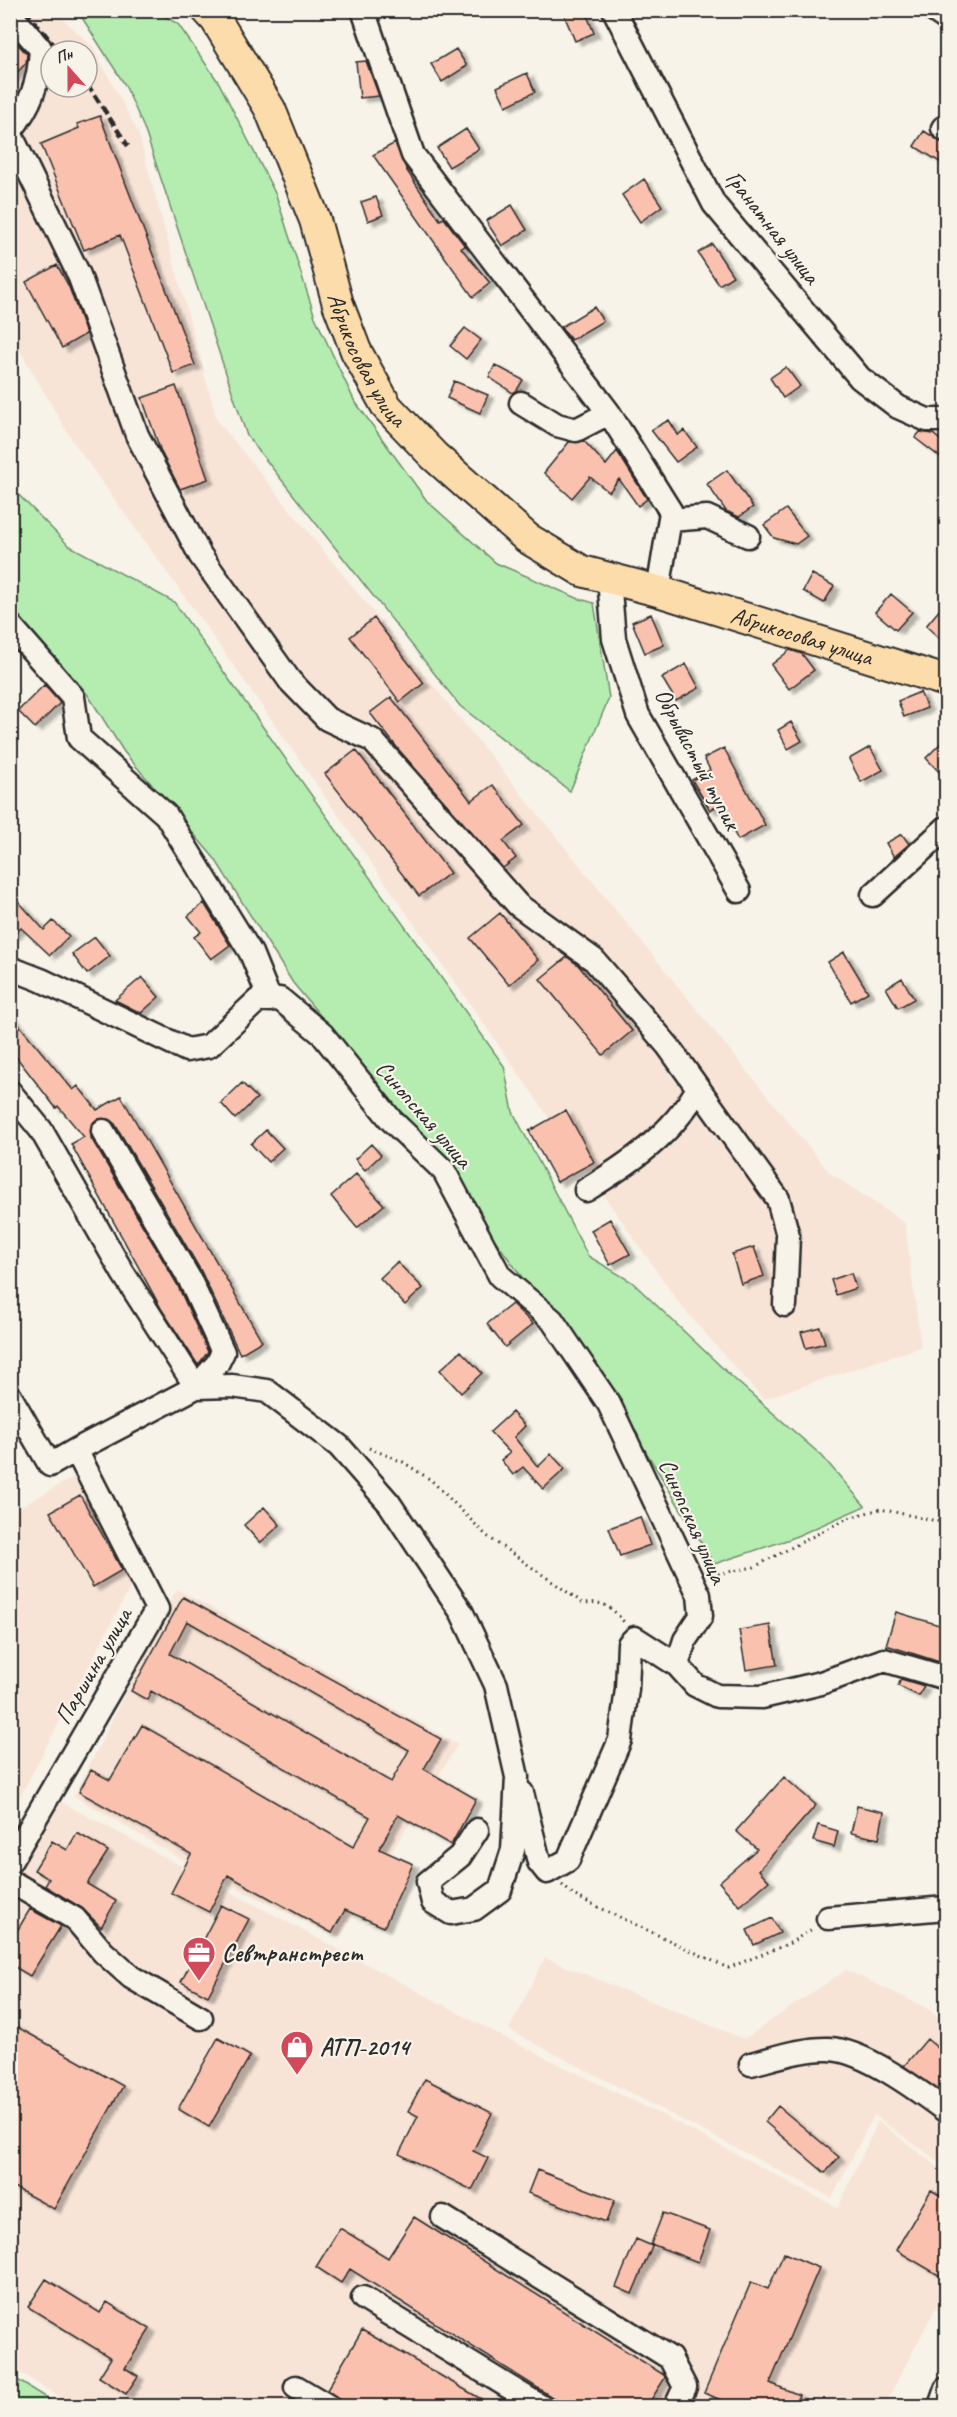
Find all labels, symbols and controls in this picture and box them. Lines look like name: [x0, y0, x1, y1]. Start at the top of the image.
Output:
north arrow: [39, 39, 99, 99]
text: Пн: [53, 43, 76, 68]
street label: Гранатная улица: [719, 164, 828, 291]
street label: Абрикосовая улица: [321, 290, 414, 434]
street label: Абрикосовая улица: [727, 600, 878, 673]
street label: Обрывистый тупик: [648, 683, 749, 837]
street label: Синопская улица: [369, 1054, 480, 1175]
street label: Синопская улица: [652, 1454, 734, 1589]
street label: Паршина улица: [48, 1601, 139, 1729]
office icon: Севтранстрест: [181, 1935, 217, 1982]
place label: Севтранстрест: [222, 1938, 364, 1968]
shop icon: АТП-2014: [279, 2029, 315, 2076]
place label: АТП-2014: [320, 2032, 412, 2062]

